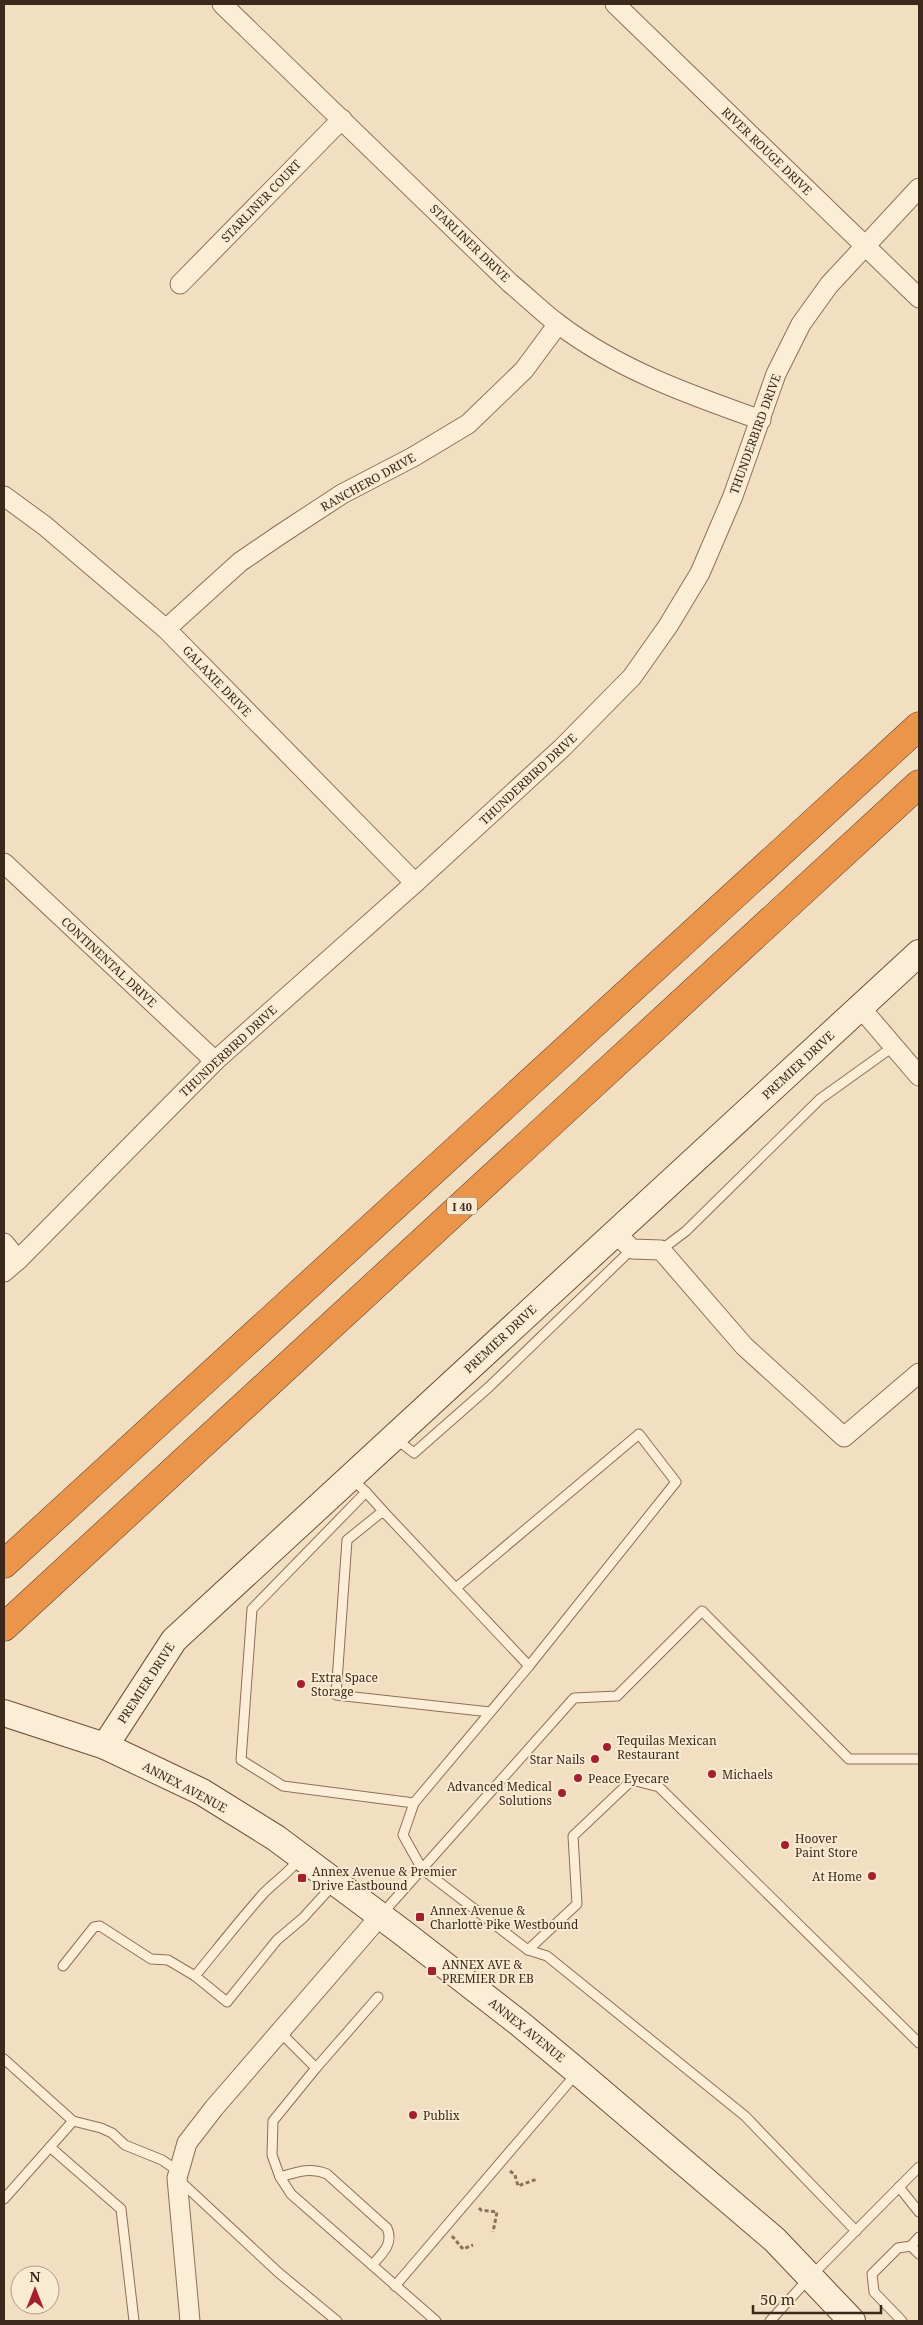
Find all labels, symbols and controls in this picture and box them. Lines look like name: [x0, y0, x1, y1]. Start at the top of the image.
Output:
street label: RIVER ROUGE DRIVE: [718, 103, 816, 199]
street label: STARLINER COURT: [217, 156, 305, 246]
street label: STARLINER DRIVE: [426, 200, 514, 286]
street label: THUNDERBIRD DRIVE: [725, 371, 785, 497]
street label: RANCHERO DRIVE: [317, 449, 419, 515]
street label: GALAXIE DRIVE: [179, 642, 255, 720]
street label: THUNDERBIRD DRIVE: [476, 729, 580, 829]
street label: CONTINENTAL DRIVE: [57, 913, 161, 1011]
street label: THUNDERBIRD DRIVE: [176, 1001, 280, 1101]
street label: PREMIER DRIVE: [758, 1027, 838, 1103]
road number: I 40: [447, 1198, 477, 1214]
street label: PREMIER DRIVE: [460, 1301, 540, 1377]
street label: PREMIER DRIVE: [113, 1639, 179, 1727]
place label: Extra Space Storage: [311, 1669, 378, 1700]
marker: Extra Space Storage: [295, 1678, 307, 1690]
place label: Tequilas Mexican Restaurant: [617, 1732, 717, 1763]
marker: Tequilas Mexican Restaurant: [601, 1741, 613, 1753]
place label: Star Nails: [530, 1751, 585, 1768]
marker: Star Nails: [589, 1753, 601, 1765]
street label: ANNEX AVENUE: [140, 1758, 230, 1816]
place label: Michaels: [722, 1766, 773, 1783]
marker: Michaels: [706, 1768, 718, 1780]
place label: Peace Eyecare: [588, 1770, 669, 1787]
marker: Peace Eyecare: [572, 1772, 584, 1784]
place label: Advanced Medical Solutions: [447, 1778, 552, 1809]
marker: Advanced Medical Solutions: [556, 1787, 568, 1799]
place label: Hoover Paint Store: [795, 1830, 858, 1861]
marker: Hoover Paint Store: [779, 1839, 791, 1851]
place label: Annex Avenue & Premier Drive Eastbound: [312, 1863, 457, 1894]
place label: At Home: [812, 1868, 862, 1885]
marker: At Home: [866, 1870, 878, 1882]
marker: Annex Avenue & Premier Drive Eastbound: [296, 1872, 308, 1884]
place label: Annex Avenue & Charlotte Pike Westbound: [430, 1902, 579, 1933]
marker: Annex Avenue & Charlotte Pike Westbound: [414, 1911, 426, 1923]
place label: ANNEX AVE & PREMIER DR EB: [442, 1956, 534, 1987]
marker: ANNEX AVE & PREMIER DR EB: [426, 1965, 438, 1977]
street label: ANNEX AVENUE: [485, 1994, 569, 2066]
place label: Publix: [423, 2107, 460, 2124]
marker: Publix: [407, 2109, 419, 2121]
north arrow: [10, 2265, 60, 2315]
text: N: [29, 2267, 41, 2286]
scale bar: [753, 2282, 880, 2314]
text: 50 m: [760, 2289, 795, 2309]

